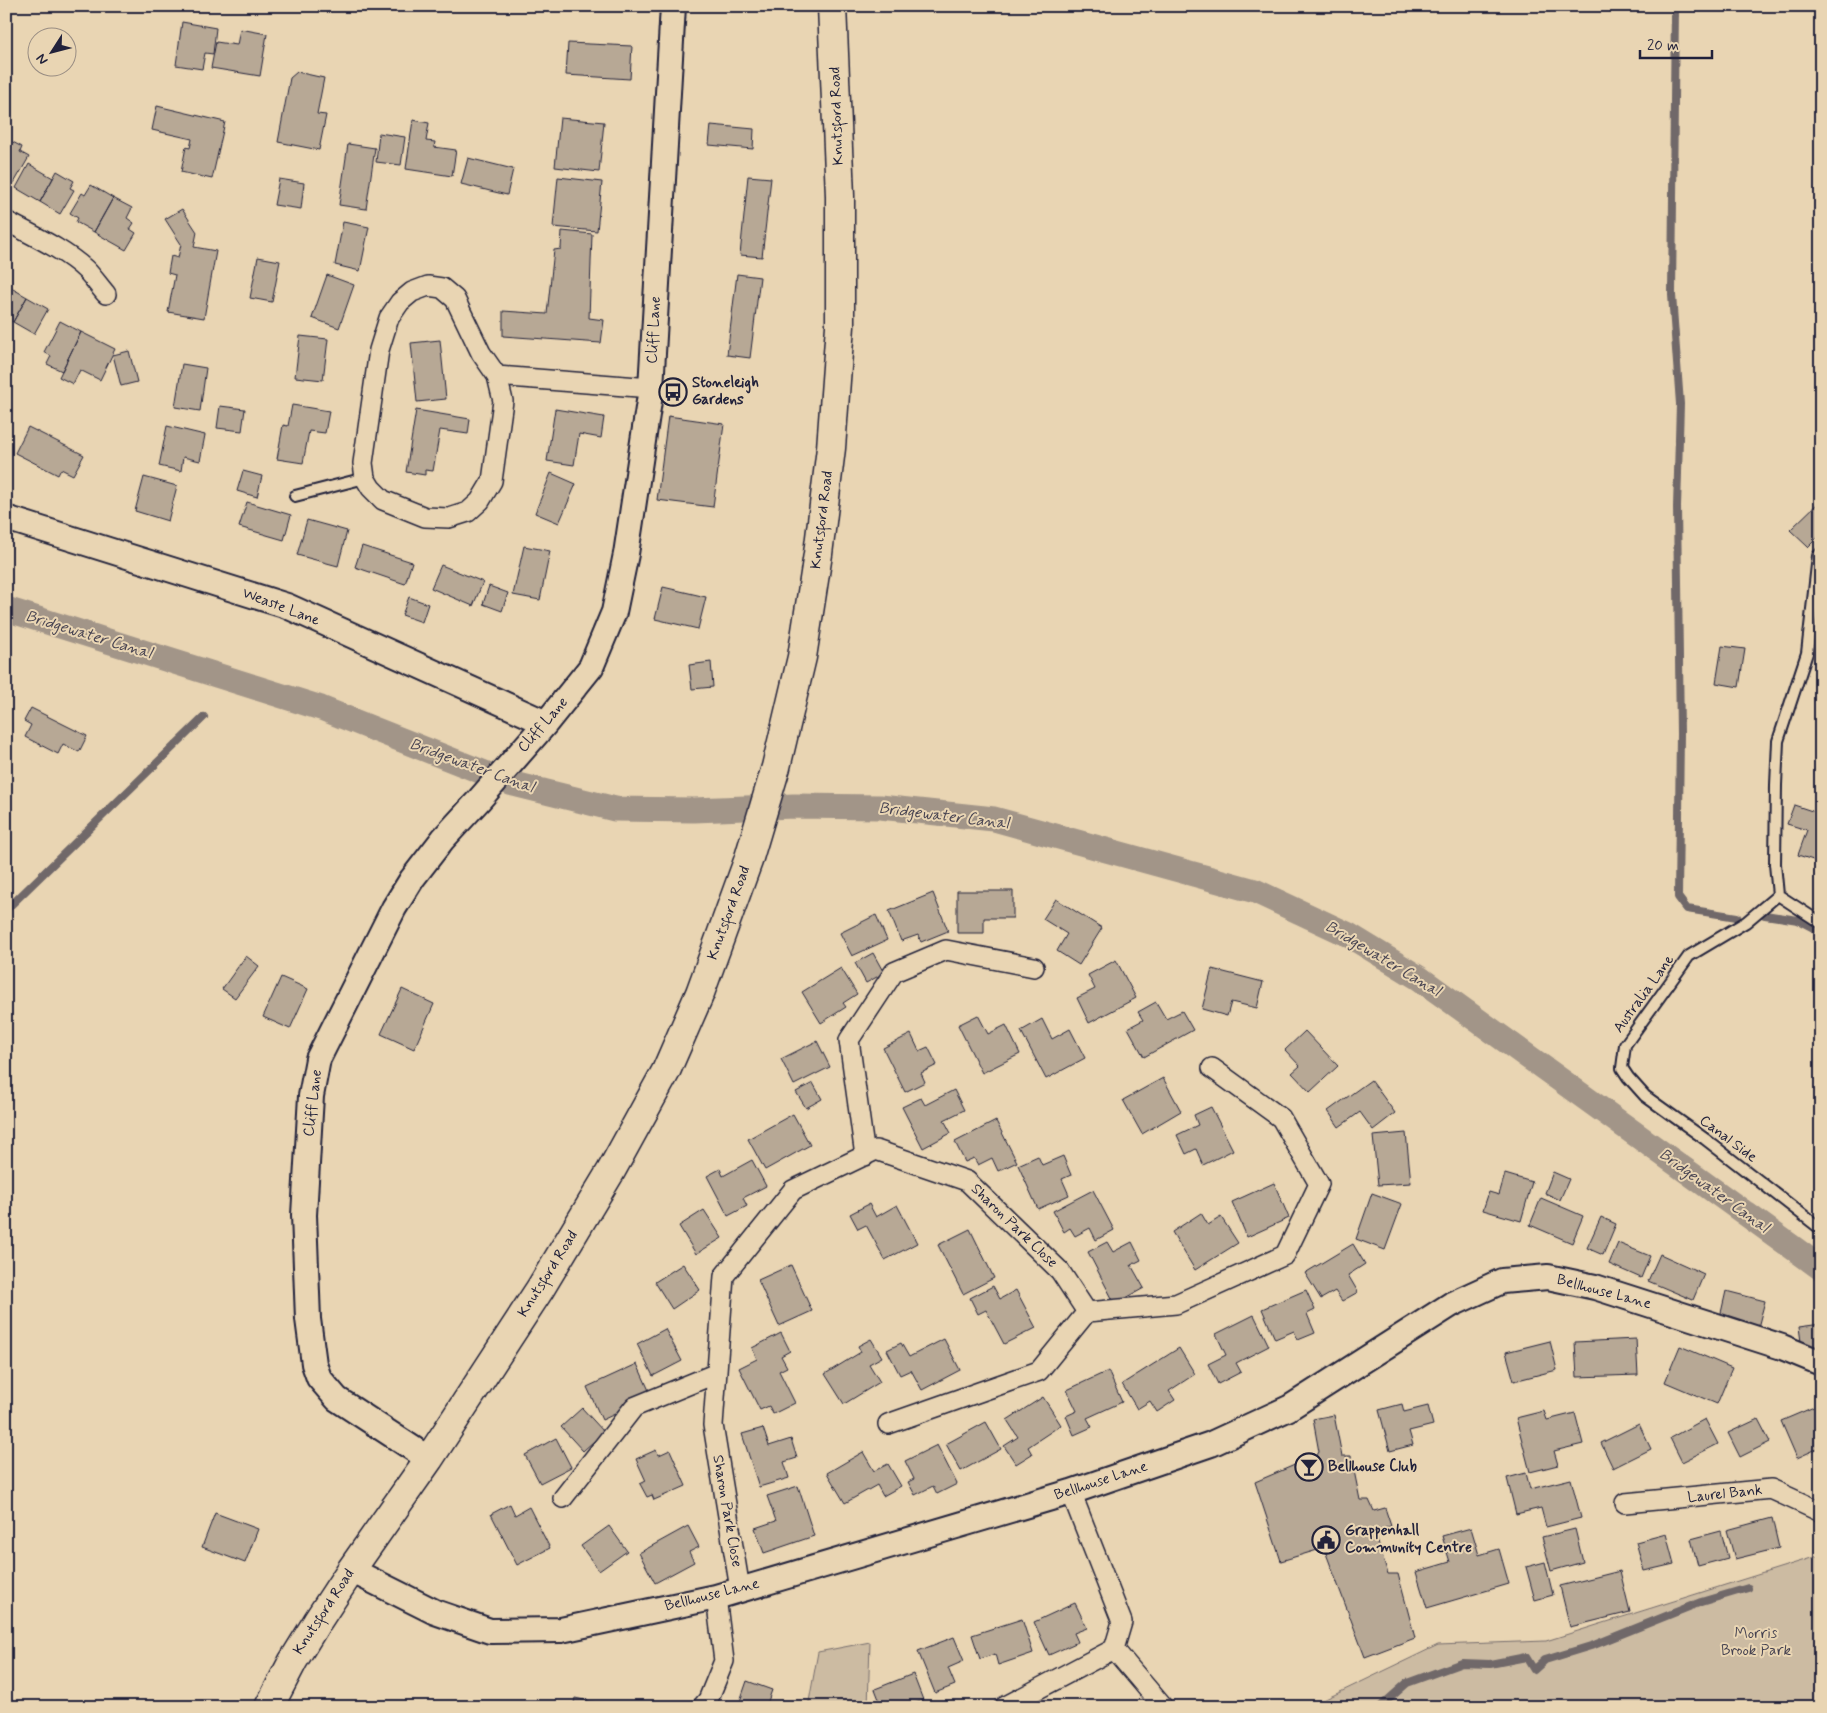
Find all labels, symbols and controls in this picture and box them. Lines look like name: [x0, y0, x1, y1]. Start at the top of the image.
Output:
north arrow: [28, 28, 78, 78]
scale bar: [1640, 28, 1712, 60]
text: 20 m: [1647, 36, 1679, 56]
text: N: [32, 50, 52, 68]
street label: Knutsford Road: [825, 66, 851, 166]
street label: Cliff Lane: [642, 296, 666, 364]
place label: Stoneleigh Gardens: [692, 373, 759, 410]
bus stop icon: Stoneleigh Gardens: [658, 377, 688, 407]
street label: Knutsford Road: [806, 470, 840, 570]
street label: Weaste Lane: [239, 583, 323, 631]
water label: Bridgewater Canal: [23, 606, 156, 665]
street label: Cliff Lane: [513, 693, 573, 757]
water label: Bridgewater Canal: [407, 734, 538, 799]
water label: Bridgewater Canal: [877, 798, 1012, 835]
street label: Knutsford Road: [703, 863, 757, 963]
water label: Bridgewater Canal: [1321, 916, 1446, 1002]
street label: Australia Lane: [1609, 951, 1679, 1037]
street label: Cliff Lane: [299, 1068, 327, 1138]
street label: Canal Side: [1695, 1111, 1761, 1167]
water label: Bridgewater Canal: [1655, 1144, 1774, 1239]
street label: Sharon Park Close: [966, 1179, 1062, 1273]
street label: Knutsford Road: [513, 1227, 584, 1322]
street label: Bellhouse Lane: [1555, 1270, 1653, 1314]
bar icon: Bellhouse Club: [1294, 1452, 1324, 1482]
street label: Sharon Park Close: [707, 1453, 747, 1569]
street label: Bellhouse Lane: [1052, 1456, 1150, 1506]
place label: Bellhouse Club: [1328, 1457, 1417, 1477]
street label: Laurel Bank: [1687, 1480, 1763, 1508]
place label: Grappenhall Community Centre: [1345, 1521, 1472, 1558]
public building icon: Grappenhall Community Centre: [1311, 1525, 1341, 1555]
street label: Knutsford Road: [289, 1565, 361, 1660]
street label: Bellhouse Lane: [663, 1574, 761, 1616]
park label: Morris Brook Park: [1721, 1624, 1791, 1661]

